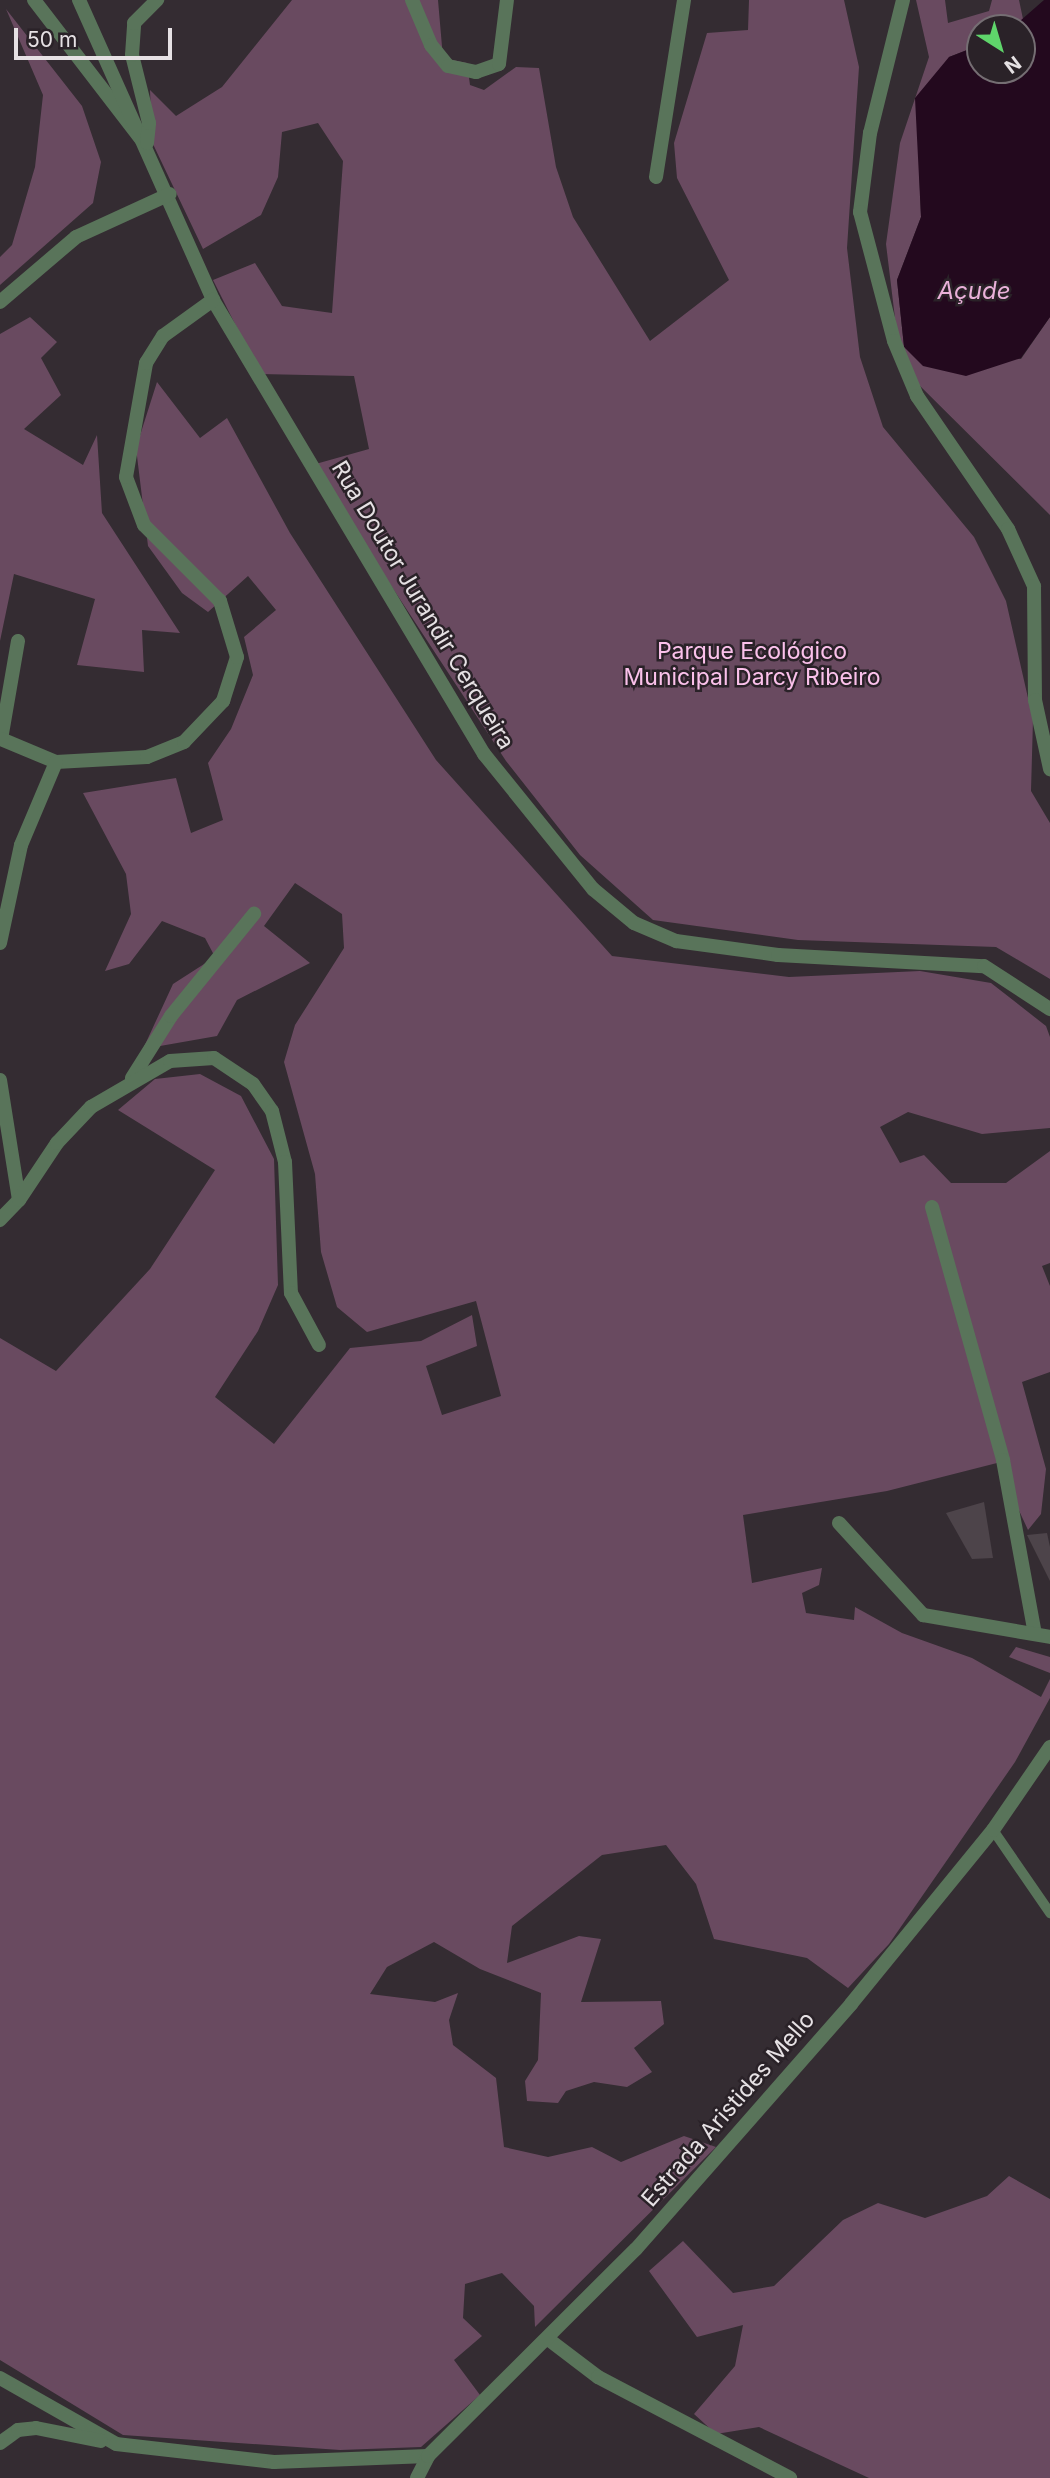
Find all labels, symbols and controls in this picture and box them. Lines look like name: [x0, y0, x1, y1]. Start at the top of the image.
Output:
scale bar: [18, 14, 175, 58]
north arrow: [966, 14, 1036, 84]
text: 50 m: [27, 27, 77, 52]
text: N: [1000, 51, 1025, 78]
water label: Açude: [937, 277, 1011, 305]
street label: Rua Doutor Jurandir Cerqueira: [326, 456, 520, 754]
park label: Parque Ecológico Municipal Darcy Ribeiro: [624, 637, 880, 691]
street label: Estrada Aristides Mello: [636, 2006, 820, 2212]

